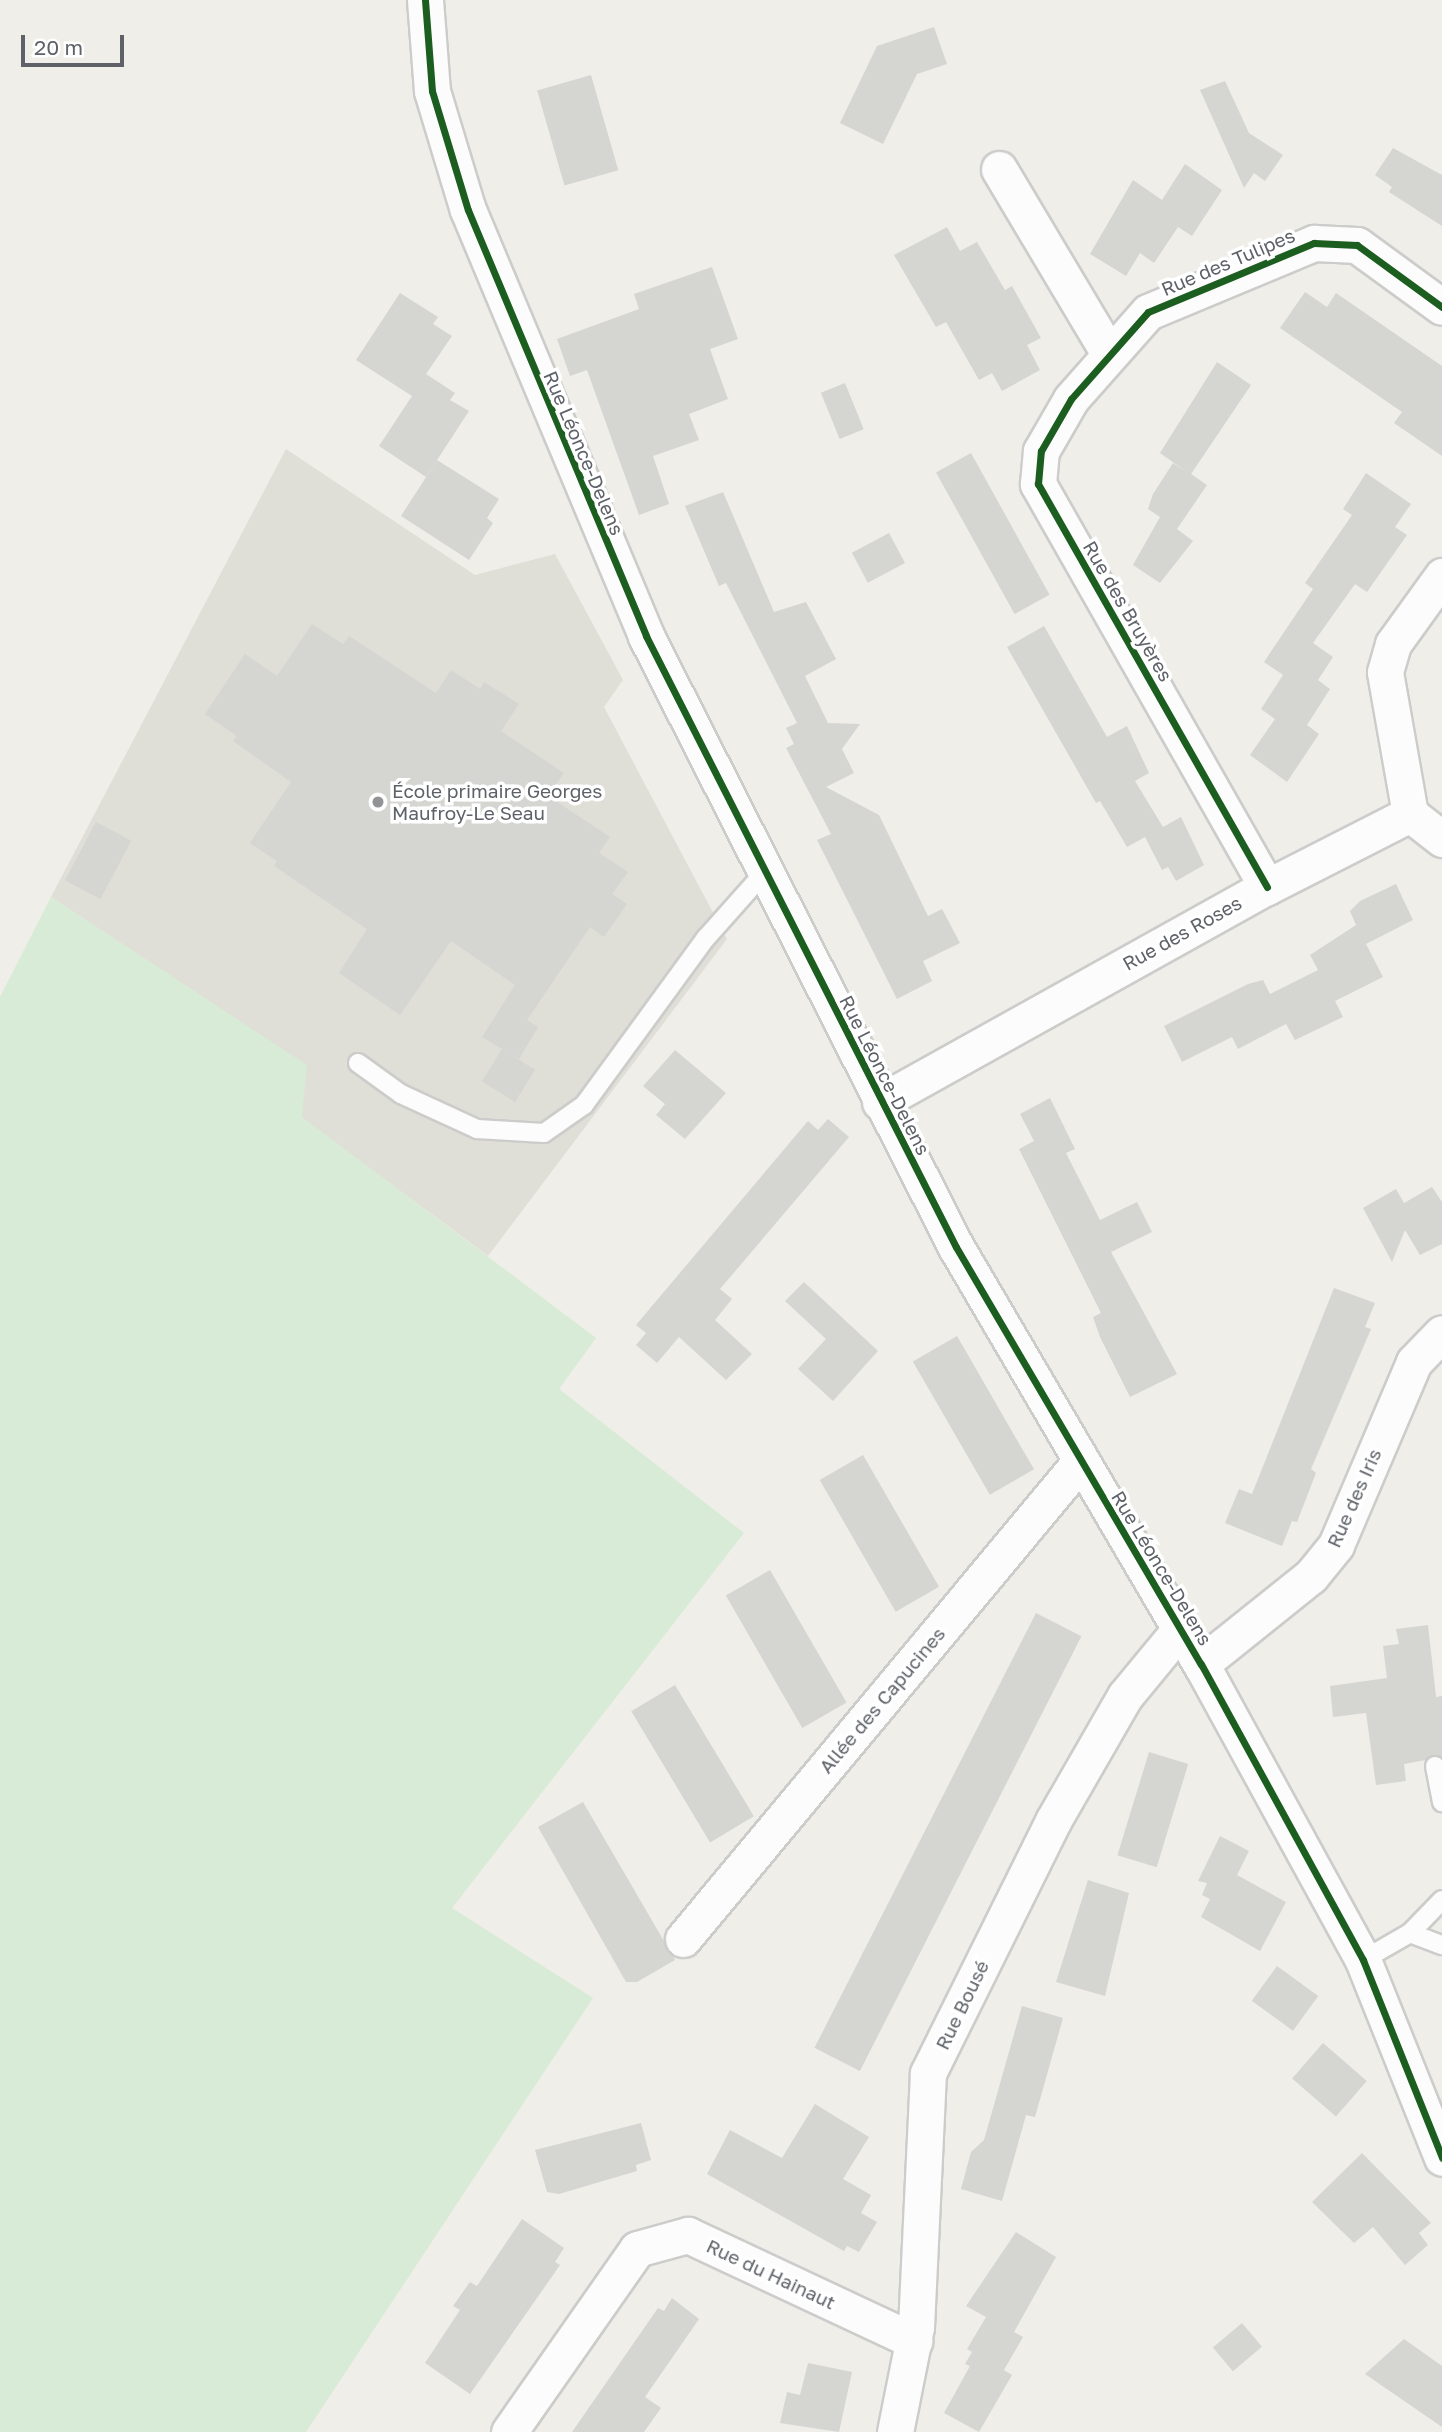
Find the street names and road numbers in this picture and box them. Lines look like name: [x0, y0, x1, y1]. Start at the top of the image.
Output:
street label: Rue des Tulipes: [1158, 224, 1298, 300]
street label: Rue Léonce-Delens: [539, 367, 629, 539]
street label: Rue des Bruyères: [1078, 537, 1178, 685]
street label: Rue des Roses: [1118, 891, 1246, 975]
street label: Rue Léonce-Delens: [835, 991, 935, 1159]
street label: Rue des Iris: [1322, 1445, 1386, 1551]
street label: Rue Léonce-Delens: [1107, 1487, 1217, 1649]
street label: Allée des Capucines: [814, 1622, 950, 1778]
street label: Rue Bousé: [931, 1957, 993, 2053]
street label: Rue du Hainaut: [703, 2234, 839, 2314]

